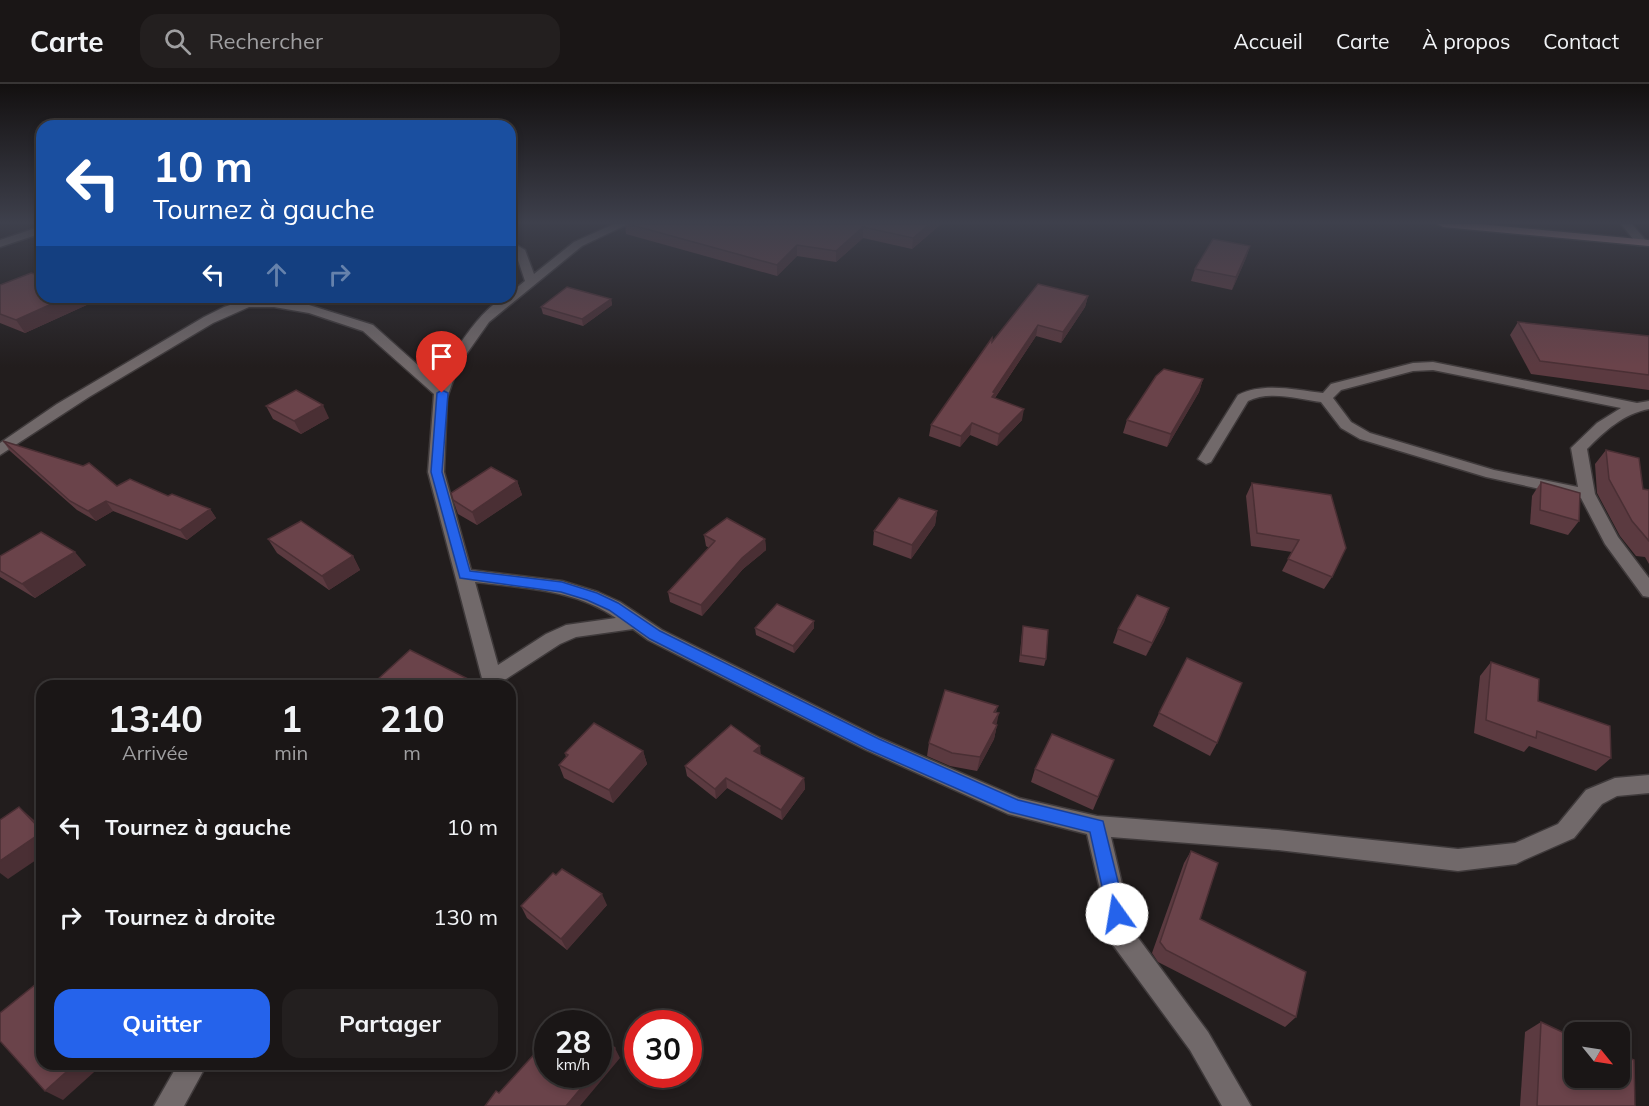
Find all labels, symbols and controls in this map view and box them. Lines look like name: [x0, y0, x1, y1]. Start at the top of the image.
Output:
search box: [140, 14, 560, 68]
text: Carte: [30, 24, 104, 59]
icon: search: [161, 25, 194, 58]
text: Rechercher: [209, 27, 323, 55]
text: Accueil: [1233, 28, 1303, 54]
text: Carte: [1336, 28, 1389, 54]
text: À propos: [1422, 28, 1510, 54]
text: Contact: [1543, 28, 1619, 54]
text: 10 m: [153, 140, 253, 193]
icon: left: [54, 144, 132, 222]
text: Tournez à gauche: [153, 192, 375, 226]
icon: left: [197, 258, 230, 291]
icon: ahead: [260, 258, 293, 291]
icon: right: [323, 258, 356, 291]
pin: [416, 331, 467, 393]
icon: arrive: [425, 340, 458, 373]
text: 13:40: [107, 696, 203, 741]
text: 1: [280, 696, 302, 741]
text: 210: [380, 696, 445, 741]
text: Arrivée: [122, 740, 188, 765]
text: min: [274, 740, 308, 765]
text: m: [403, 740, 421, 765]
icon: left: [54, 811, 87, 844]
text: Tournez à gauche: [105, 813, 291, 841]
text: 10 m: [447, 813, 498, 841]
position arrow: [1085, 882, 1149, 946]
icon: right: [54, 901, 87, 934]
text: Tournez à droite: [105, 903, 275, 931]
text: 130 m: [433, 903, 498, 931]
button: Quitter: [54, 989, 270, 1058]
button: Partager: [282, 989, 498, 1058]
speed limit sign: 30: [624, 1010, 702, 1088]
north arrow: [1564, 1022, 1630, 1088]
map controls: [1564, 1022, 1630, 1088]
text: 28: [555, 1023, 591, 1061]
text: km/h: [556, 1055, 590, 1074]

